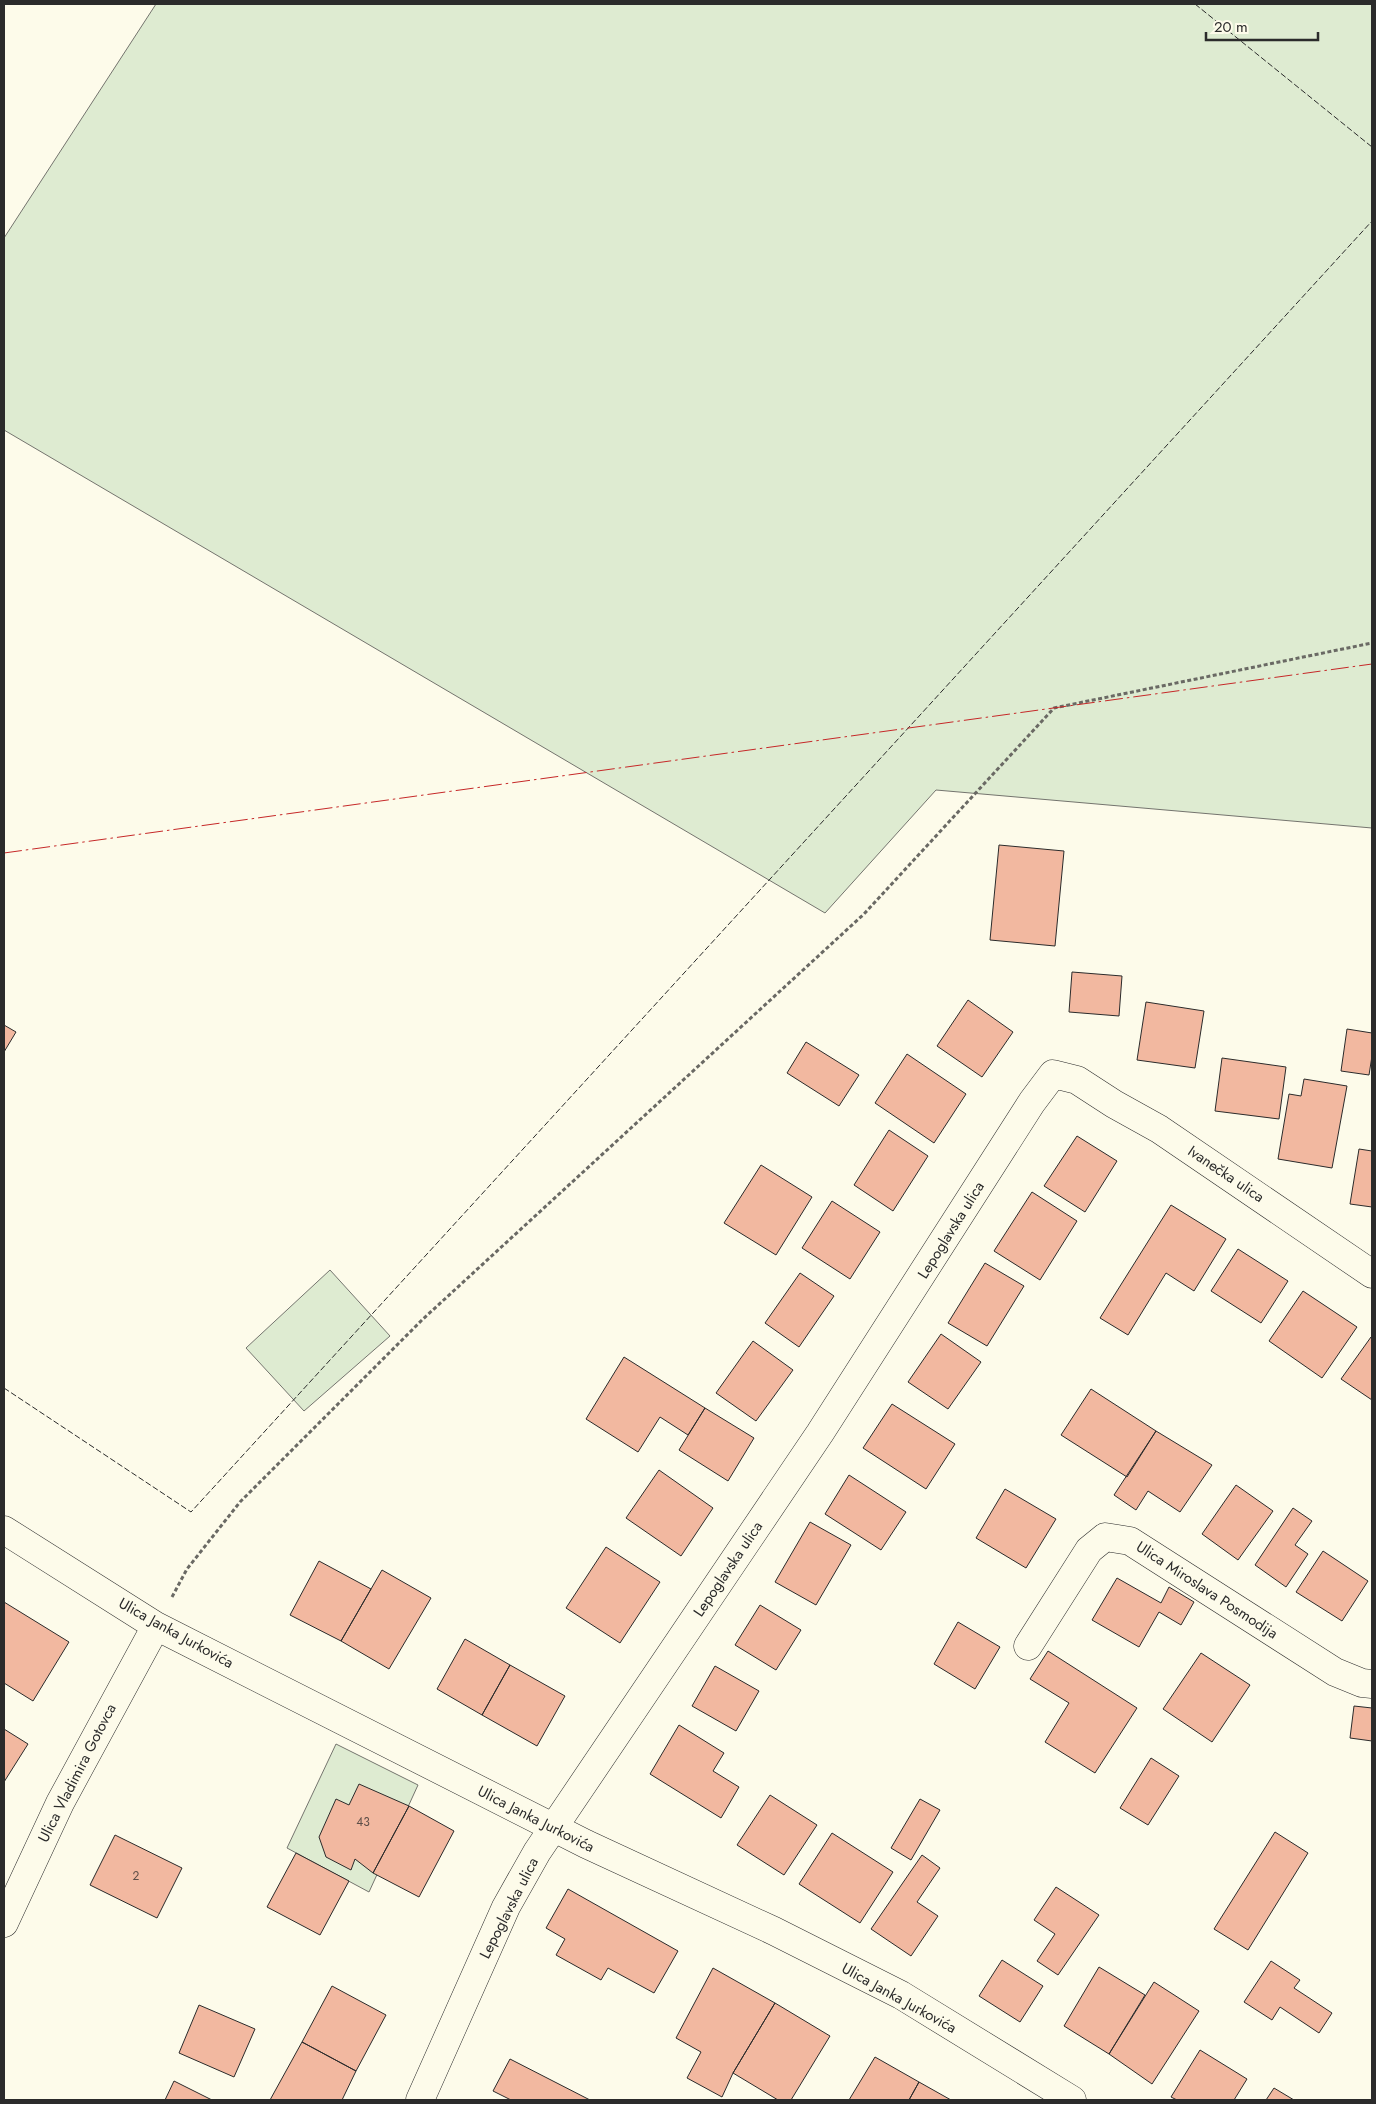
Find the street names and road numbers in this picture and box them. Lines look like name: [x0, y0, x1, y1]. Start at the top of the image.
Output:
street label: Ivanečka ulica: [1183, 1140, 1269, 1208]
street label: Lepoglavska ulica: [912, 1177, 990, 1283]
street label: Lepoglavska ulica: [688, 1517, 768, 1621]
street label: Ulica Miroslava Posmodija: [1132, 1536, 1282, 1644]
street label: Ulica Janka Jurkovića: [114, 1592, 238, 1674]
street label: Ulica Vladimira Gotovca: [32, 1700, 122, 1846]
street label: Ulica Janka Jurkovića: [474, 1780, 598, 1858]
street label: Lepoglavska ulica: [474, 1854, 544, 1962]
street label: Ulica Janka Jurkovića: [837, 1957, 961, 2039]

